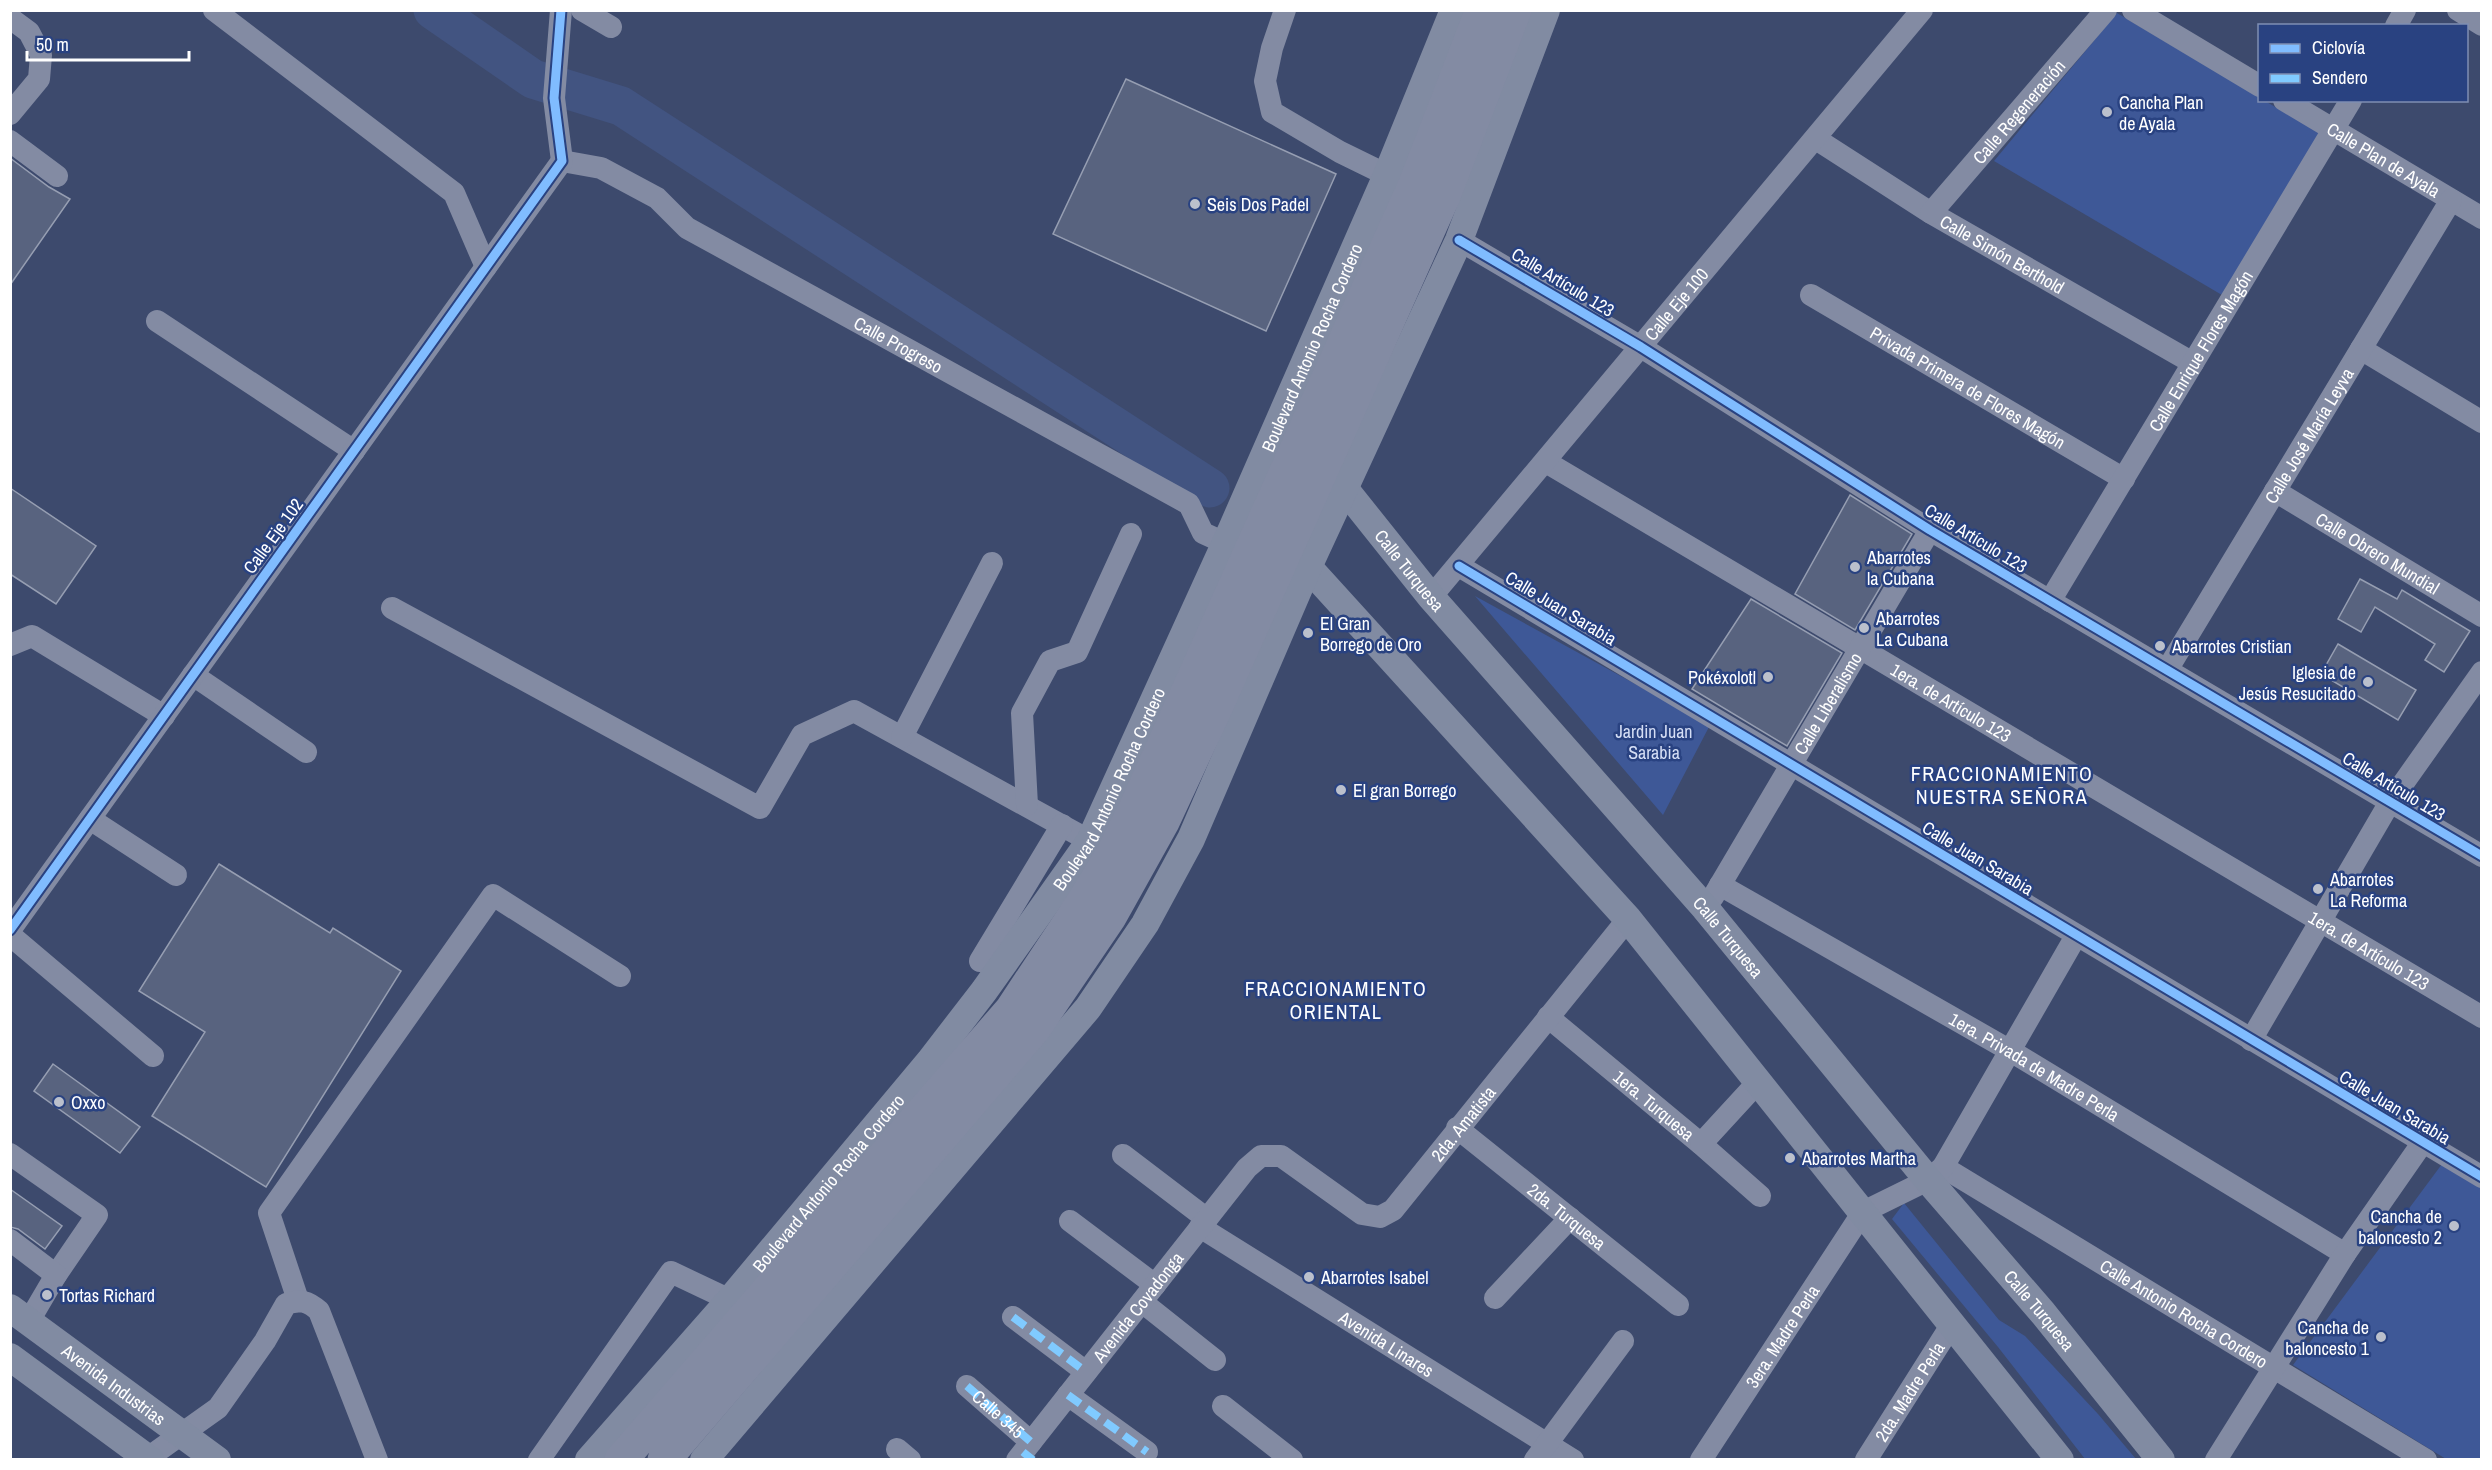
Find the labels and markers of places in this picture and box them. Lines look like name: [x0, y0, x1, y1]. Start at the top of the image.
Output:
place label: Cancha Plan de Ayala: [2119, 90, 2204, 136]
marker: Cancha Plan de Ayala: [2100, 105, 2114, 119]
place label: Seis Dos Padel: [1207, 192, 1309, 217]
marker: Seis Dos Padel: [1188, 197, 1202, 211]
place label: Abarrotes la Cubana: [1866, 545, 1934, 591]
marker: Abarrotes la Cubana: [1848, 560, 1862, 574]
place label: Abarrotes La Cubana: [1875, 606, 1948, 652]
place label: El Gran Borrego de Oro: [1320, 611, 1422, 657]
marker: Abarrotes La Cubana: [1857, 621, 1871, 635]
marker: El Gran Borrego de Oro: [1301, 626, 1315, 640]
place label: Abarrotes Cristian: [2171, 634, 2292, 659]
marker: Abarrotes Cristian: [2153, 639, 2167, 653]
place label: Iglesia de Jesús Resucitado: [2239, 660, 2356, 706]
place label: Pokéxolotl: [1688, 665, 1756, 690]
marker: Pokéxolotl: [1761, 670, 1775, 684]
marker: Iglesia de Jesús Resucitado: [2361, 675, 2375, 689]
place label: El gran Borrego: [1353, 778, 1456, 803]
marker: El gran Borrego: [1334, 783, 1348, 797]
place label: Abarrotes La Reforma: [2329, 867, 2407, 913]
marker: Abarrotes La Reforma: [2311, 882, 2325, 896]
place label: Oxxo: [71, 1090, 105, 1115]
marker: Oxxo: [52, 1095, 66, 1109]
place label: Abarrotes Martha: [1801, 1146, 1916, 1171]
marker: Abarrotes Martha: [1783, 1151, 1797, 1165]
place label: Cancha de baloncesto 2: [2358, 1204, 2442, 1250]
marker: Cancha de baloncesto 2: [2447, 1219, 2461, 1233]
place label: Abarrotes Isabel: [1320, 1265, 1428, 1290]
marker: Abarrotes Isabel: [1302, 1270, 1316, 1284]
place label: Tortas Richard: [59, 1283, 155, 1308]
marker: Tortas Richard: [40, 1288, 54, 1302]
place label: Cancha de baloncesto 1: [2285, 1315, 2370, 1361]
marker: Cancha de baloncesto 1: [2374, 1330, 2388, 1344]

